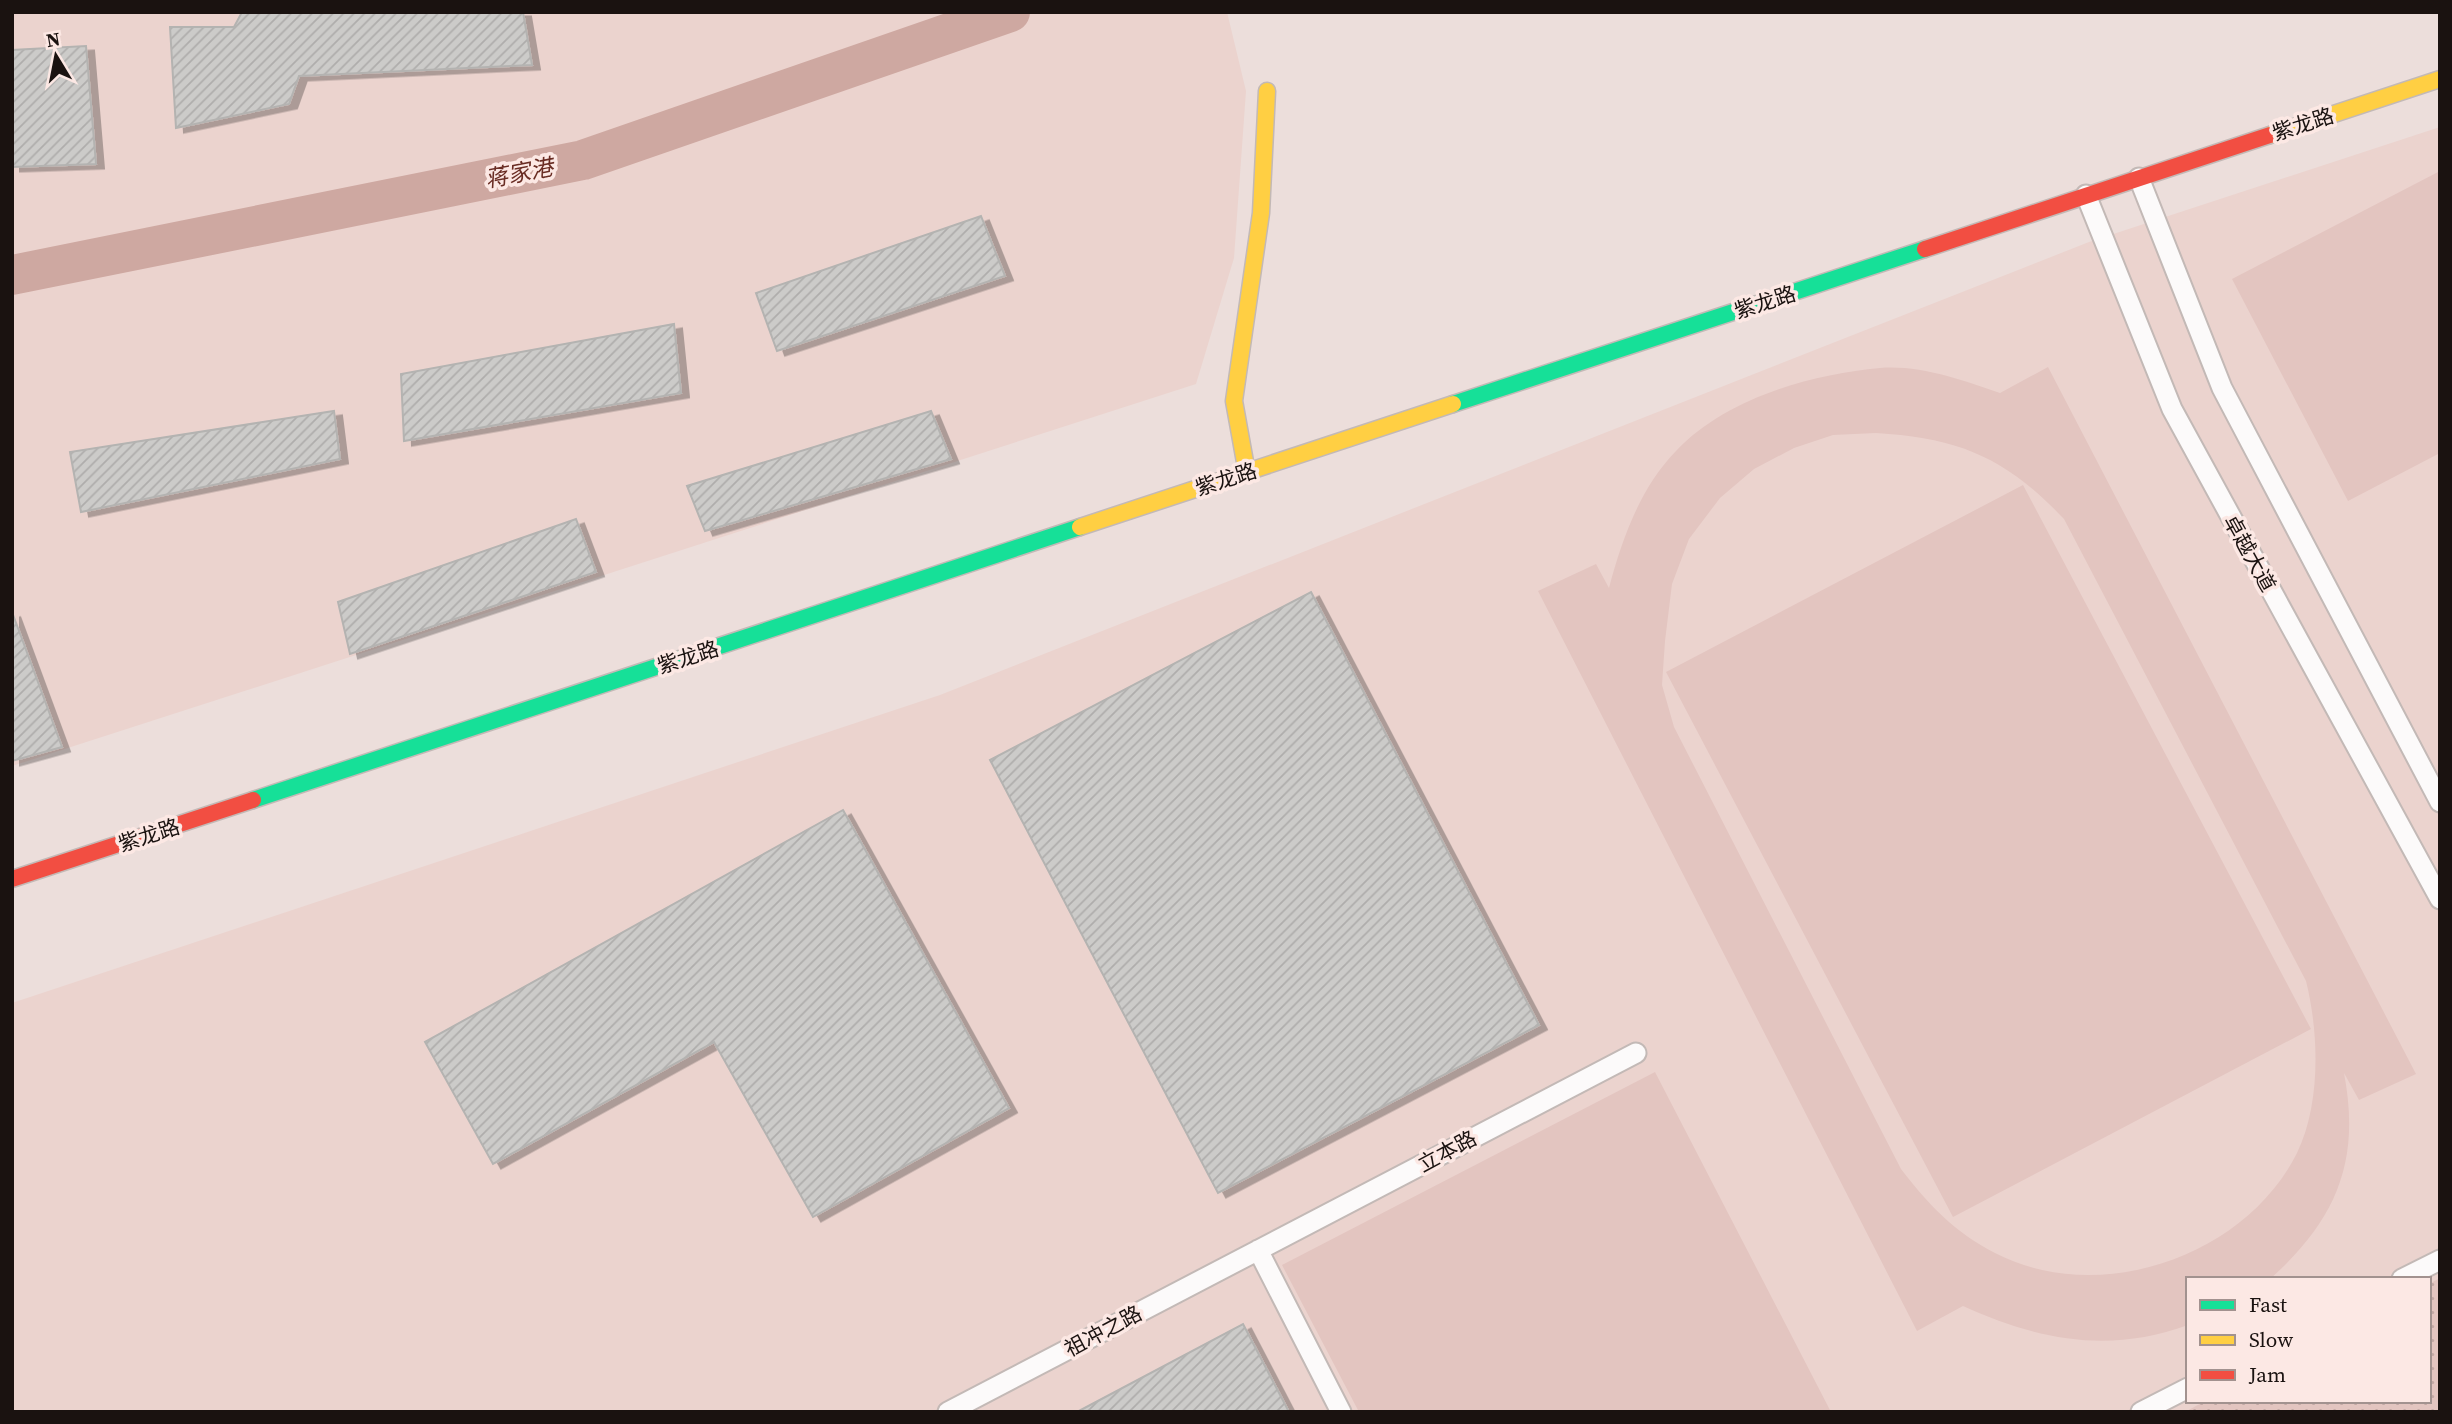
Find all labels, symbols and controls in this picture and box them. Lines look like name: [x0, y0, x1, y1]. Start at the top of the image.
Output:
north arrow: [21, 21, 91, 91]
text: N: [44, 25, 62, 53]
street label: 紫龙路: [2269, 100, 2337, 148]
water label: 蒋家港: [482, 150, 559, 195]
street label: 紫龙路: [1731, 278, 1799, 326]
street label: 紫龙路: [1192, 455, 1260, 503]
street label: 卓越大道: [2217, 509, 2283, 597]
street label: 紫龙路: [654, 633, 722, 681]
street label: 紫龙路: [115, 811, 183, 859]
street label: 立本路: [1412, 1123, 1482, 1179]
legend: [2186, 1277, 2431, 1403]
text: Fast: [2249, 1290, 2287, 1319]
street label: 祖冲之路: [1059, 1298, 1147, 1364]
text: Slow: [2249, 1325, 2293, 1354]
text: Jam: [2248, 1360, 2286, 1389]

